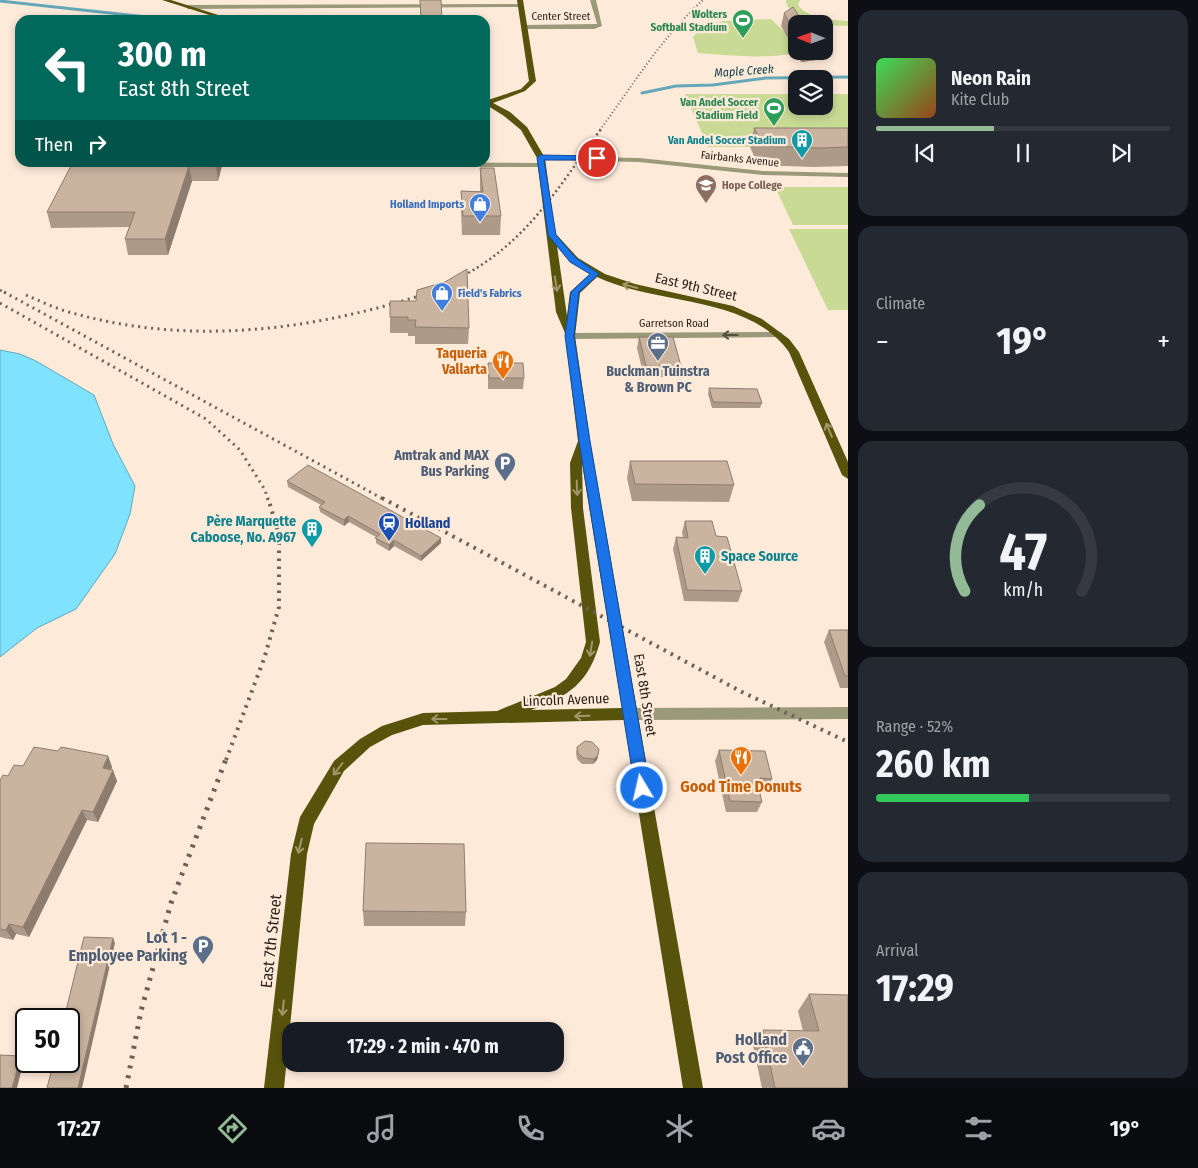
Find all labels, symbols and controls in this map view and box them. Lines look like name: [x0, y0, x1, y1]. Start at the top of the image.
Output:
place label: Wolters Softball Stadium: [651, 8, 727, 34]
sports icon: Wolters Softball Stadium: [731, 8, 755, 39]
street label: Center Street: [532, 10, 591, 23]
north arrow: [788, 15, 832, 60]
map controls: [788, 15, 833, 115]
text: 300 m: [118, 33, 207, 75]
icon: left: [35, 35, 100, 100]
water label: Maple Creek: [714, 62, 774, 80]
text: Neon Rain: [951, 67, 1031, 90]
button: layers: [788, 70, 833, 115]
text: East 8th Street: [118, 75, 250, 102]
text: Kite Club: [951, 90, 1009, 109]
place label: Van Andel Soccer Stadium Field: [679, 96, 759, 122]
sports icon: Van Andel Soccer Stadium Field: [762, 96, 786, 127]
building icon: Van Andel Soccer Stadium: [790, 128, 814, 159]
icon: right: [83, 130, 111, 158]
text: Then: [35, 133, 73, 156]
place label: Van Andel Soccer Stadium: [667, 134, 786, 147]
pin: [576, 137, 618, 179]
icon: previous: [911, 139, 939, 167]
icon: pause: [1009, 139, 1037, 167]
icon: next: [1107, 139, 1135, 167]
icon: arrive: [583, 144, 611, 172]
street label: Fairbanks Avenue: [700, 148, 780, 170]
school or university icon: Hope College: [694, 173, 718, 204]
place label: Hope College: [722, 179, 783, 192]
shop icon: Holland Imports: [468, 192, 492, 223]
place label: Holland Imports: [390, 198, 464, 211]
street label: East 9th Street: [653, 269, 739, 305]
one-way arrow: [552, 275, 562, 291]
shop icon: Field’s Fabrics: [430, 281, 454, 312]
one-way arrow: [622, 281, 638, 290]
place label: Field’s Fabrics: [458, 287, 522, 300]
text: Climate: [876, 294, 925, 313]
street label: Garretson Road: [639, 317, 709, 330]
text: 19°: [996, 318, 1050, 364]
text: −: [876, 325, 889, 358]
text: +: [1157, 325, 1170, 358]
one-way arrow: [722, 330, 738, 340]
office icon: Buckman Tuinstra & Brown PC: [646, 331, 670, 362]
place label: Taqueria Vallarta: [436, 345, 487, 378]
restaurant icon: Taqueria Vallarta: [491, 349, 515, 380]
place label: Buckman Tuinstra & Brown PC: [606, 363, 710, 396]
one-way arrow: [823, 423, 833, 438]
place label: Amtrak and MAX Bus Parking: [393, 447, 490, 480]
parking icon: Amtrak and MAX Bus Parking: [493, 451, 517, 482]
one-way arrow: [572, 480, 582, 496]
station icon: Holland: [377, 511, 401, 542]
place label: Père Marquette Caboose, No. A967: [191, 513, 296, 546]
place label: Holland: [405, 515, 450, 532]
building icon: Père Marquette Caboose, No. A967: [300, 517, 324, 548]
text: 47: [999, 521, 1047, 584]
building icon: Space Source: [693, 544, 717, 575]
place label: Space Source: [721, 548, 798, 565]
text: km/h: [1003, 579, 1043, 601]
one-way arrow: [586, 641, 596, 657]
street label: East 8th Street: [630, 652, 660, 738]
street label: Lincoln Avenue: [522, 690, 610, 710]
one-way arrow: [574, 711, 590, 720]
one-way arrow: [431, 714, 448, 724]
text: Range · 52%: [876, 717, 953, 736]
text: 260 km: [876, 741, 990, 787]
restaurant icon: Good Time Donuts: [729, 745, 753, 776]
position arrow: [615, 761, 667, 813]
one-way arrow: [333, 762, 344, 775]
place label: Good Time Donuts: [680, 777, 802, 796]
one-way arrow: [295, 838, 305, 854]
street label: East 7th Street: [257, 892, 285, 989]
place label: Lot 1 - Employee Parking: [69, 928, 187, 965]
parking icon: Lot 1 - Employee Parking: [191, 934, 215, 965]
text: Arrival: [876, 941, 918, 960]
text: 17:29: [876, 965, 954, 1011]
one-way arrow: [278, 999, 288, 1015]
speed limit sign: 50: [15, 1008, 80, 1073]
place label: Holland Post Office: [715, 1030, 787, 1067]
text: 17:29 · 2 min · 470 m: [347, 1035, 499, 1058]
public building icon: Holland Post Office: [791, 1036, 815, 1067]
icon: directions: [215, 1111, 250, 1146]
icon: music: [364, 1111, 399, 1146]
icon: phone: [513, 1111, 548, 1146]
icon: climate: [662, 1111, 697, 1146]
icon: car: [811, 1111, 846, 1146]
icon: filters: [961, 1111, 996, 1146]
text: 17:27: [57, 1115, 100, 1142]
text: 19°: [1110, 1115, 1141, 1142]

